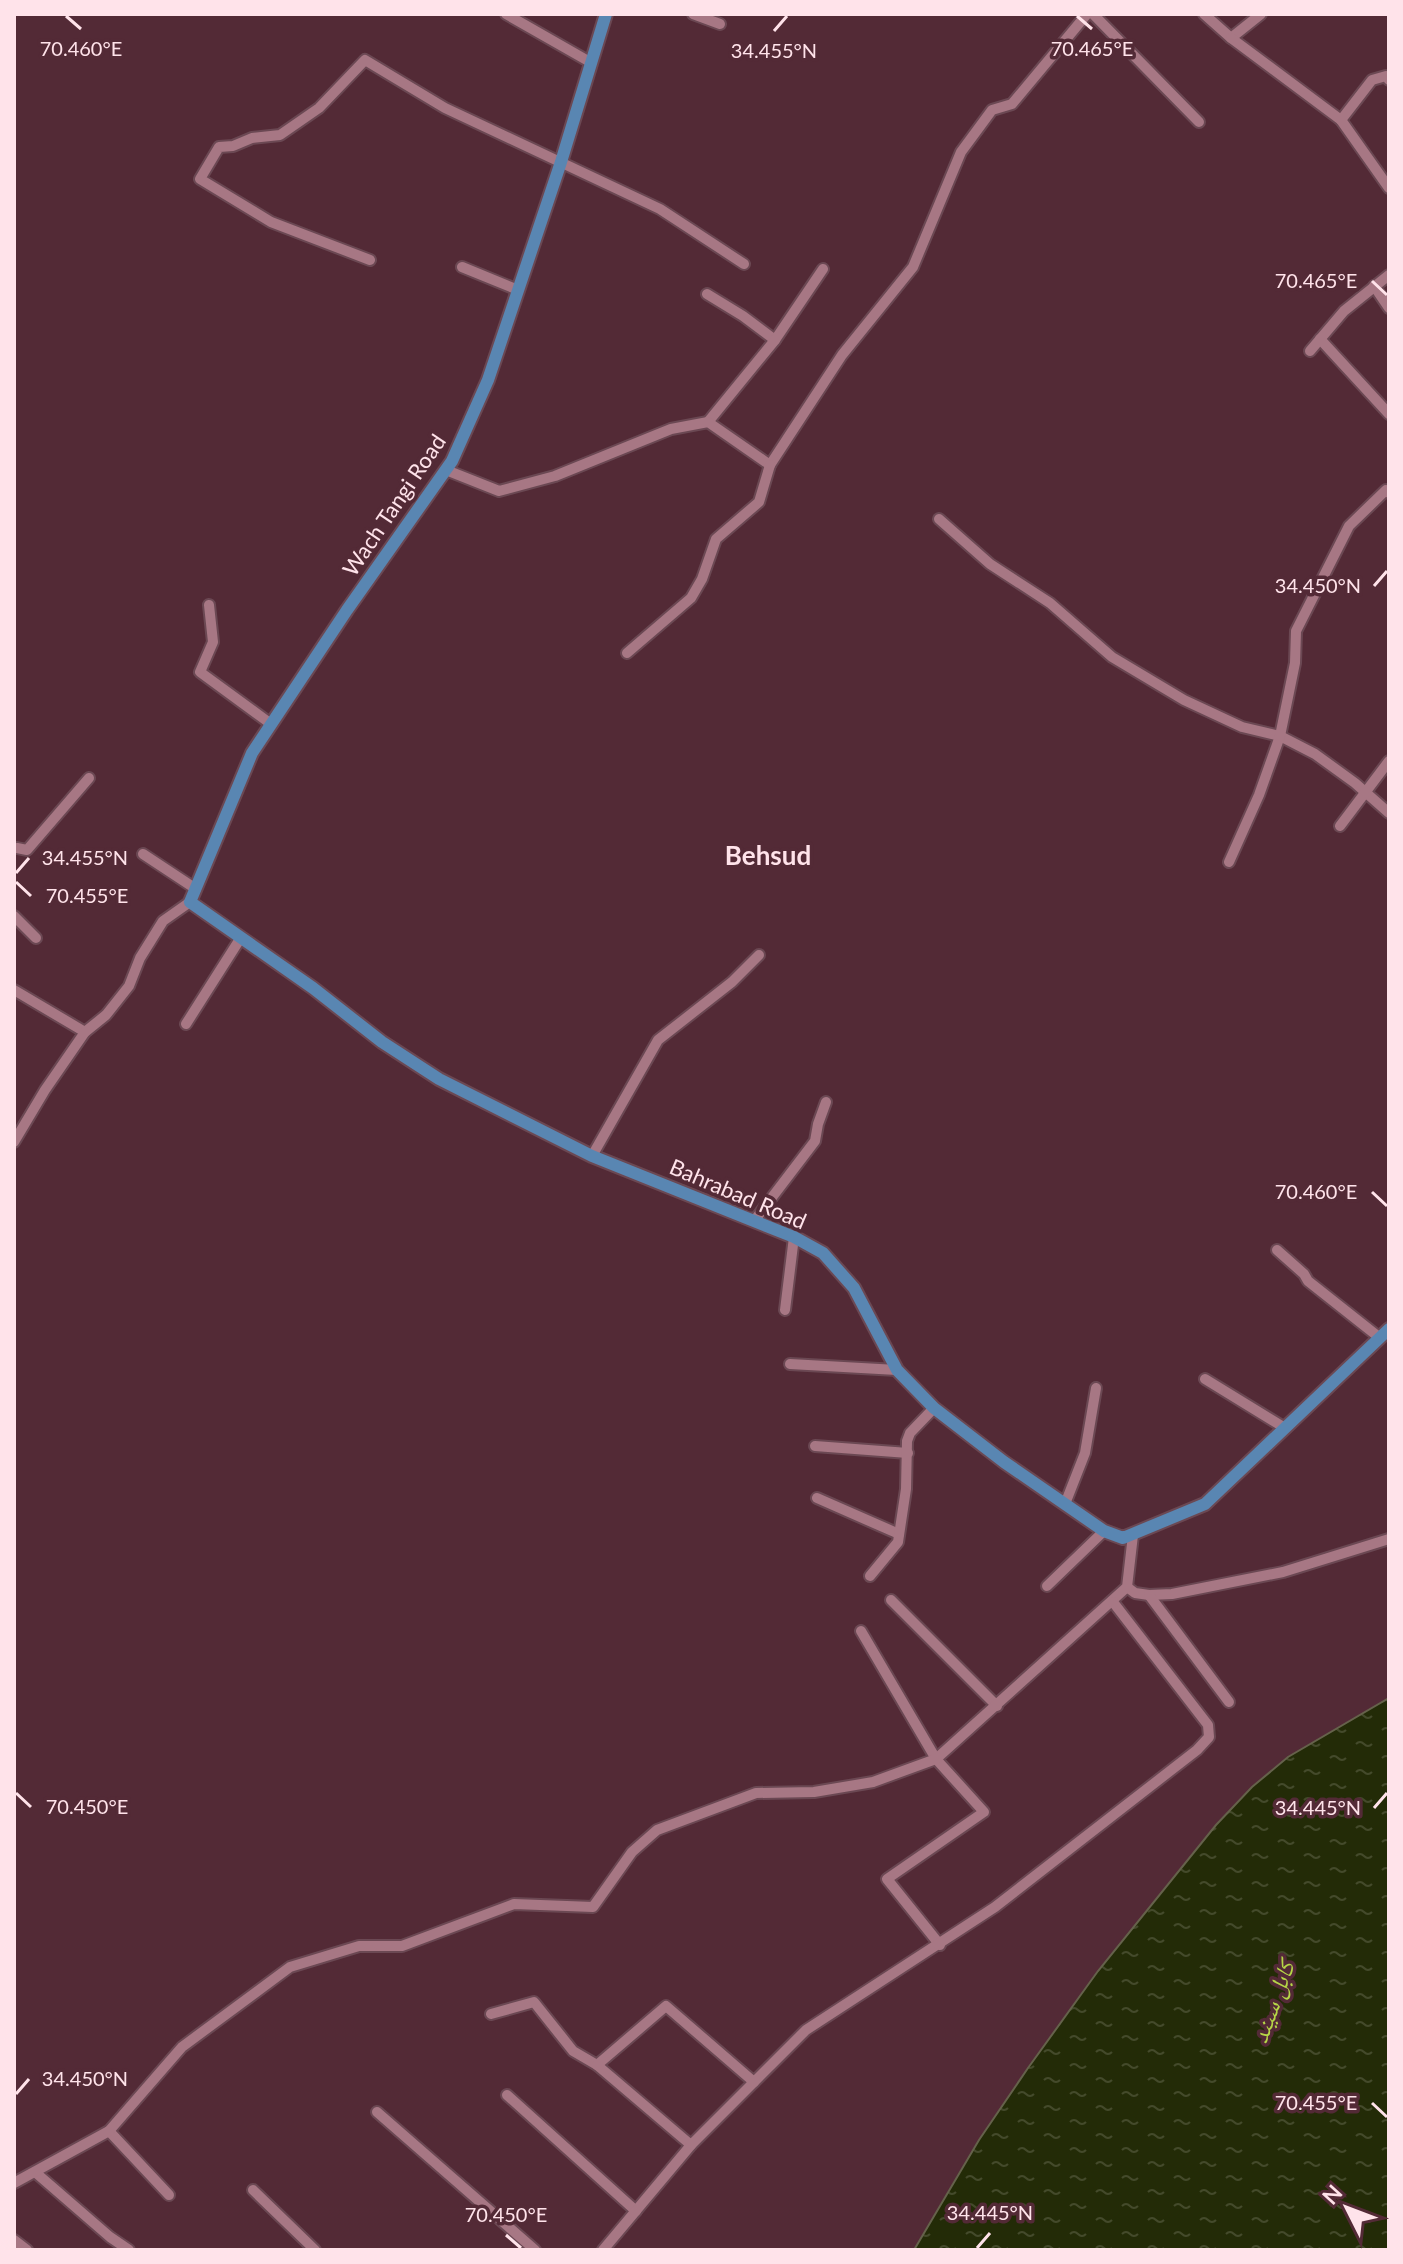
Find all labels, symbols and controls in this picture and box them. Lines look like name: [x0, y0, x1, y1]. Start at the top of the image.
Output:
text: 70.460°E: [40, 36, 122, 60]
text: 70.465°E: [1051, 36, 1133, 60]
text: 34.455°N: [731, 38, 817, 62]
text: 70.465°E: [1275, 268, 1357, 292]
street label: Wach Tangi Road: [336, 429, 451, 581]
text: 34.450°N: [1275, 573, 1361, 597]
district label: Behsud: [725, 839, 811, 871]
text: 34.455°N: [42, 845, 128, 869]
text: 70.455°E: [46, 883, 128, 907]
street label: Bahrabad Road: [666, 1153, 811, 1234]
text: 70.460°E: [1275, 1179, 1357, 1203]
text: 70.450°E: [46, 1794, 128, 1818]
text: 34.445°N: [1275, 1795, 1361, 1819]
water label: کابل سيند: [1243, 1953, 1303, 2047]
text: 34.450°N: [42, 2066, 128, 2090]
text: 70.455°E: [1275, 2090, 1357, 2114]
north arrow: [1307, 2168, 1387, 2248]
text: N: [1316, 2179, 1347, 2210]
text: 34.445°N: [947, 2200, 1033, 2224]
text: 70.450°E: [465, 2202, 547, 2226]

